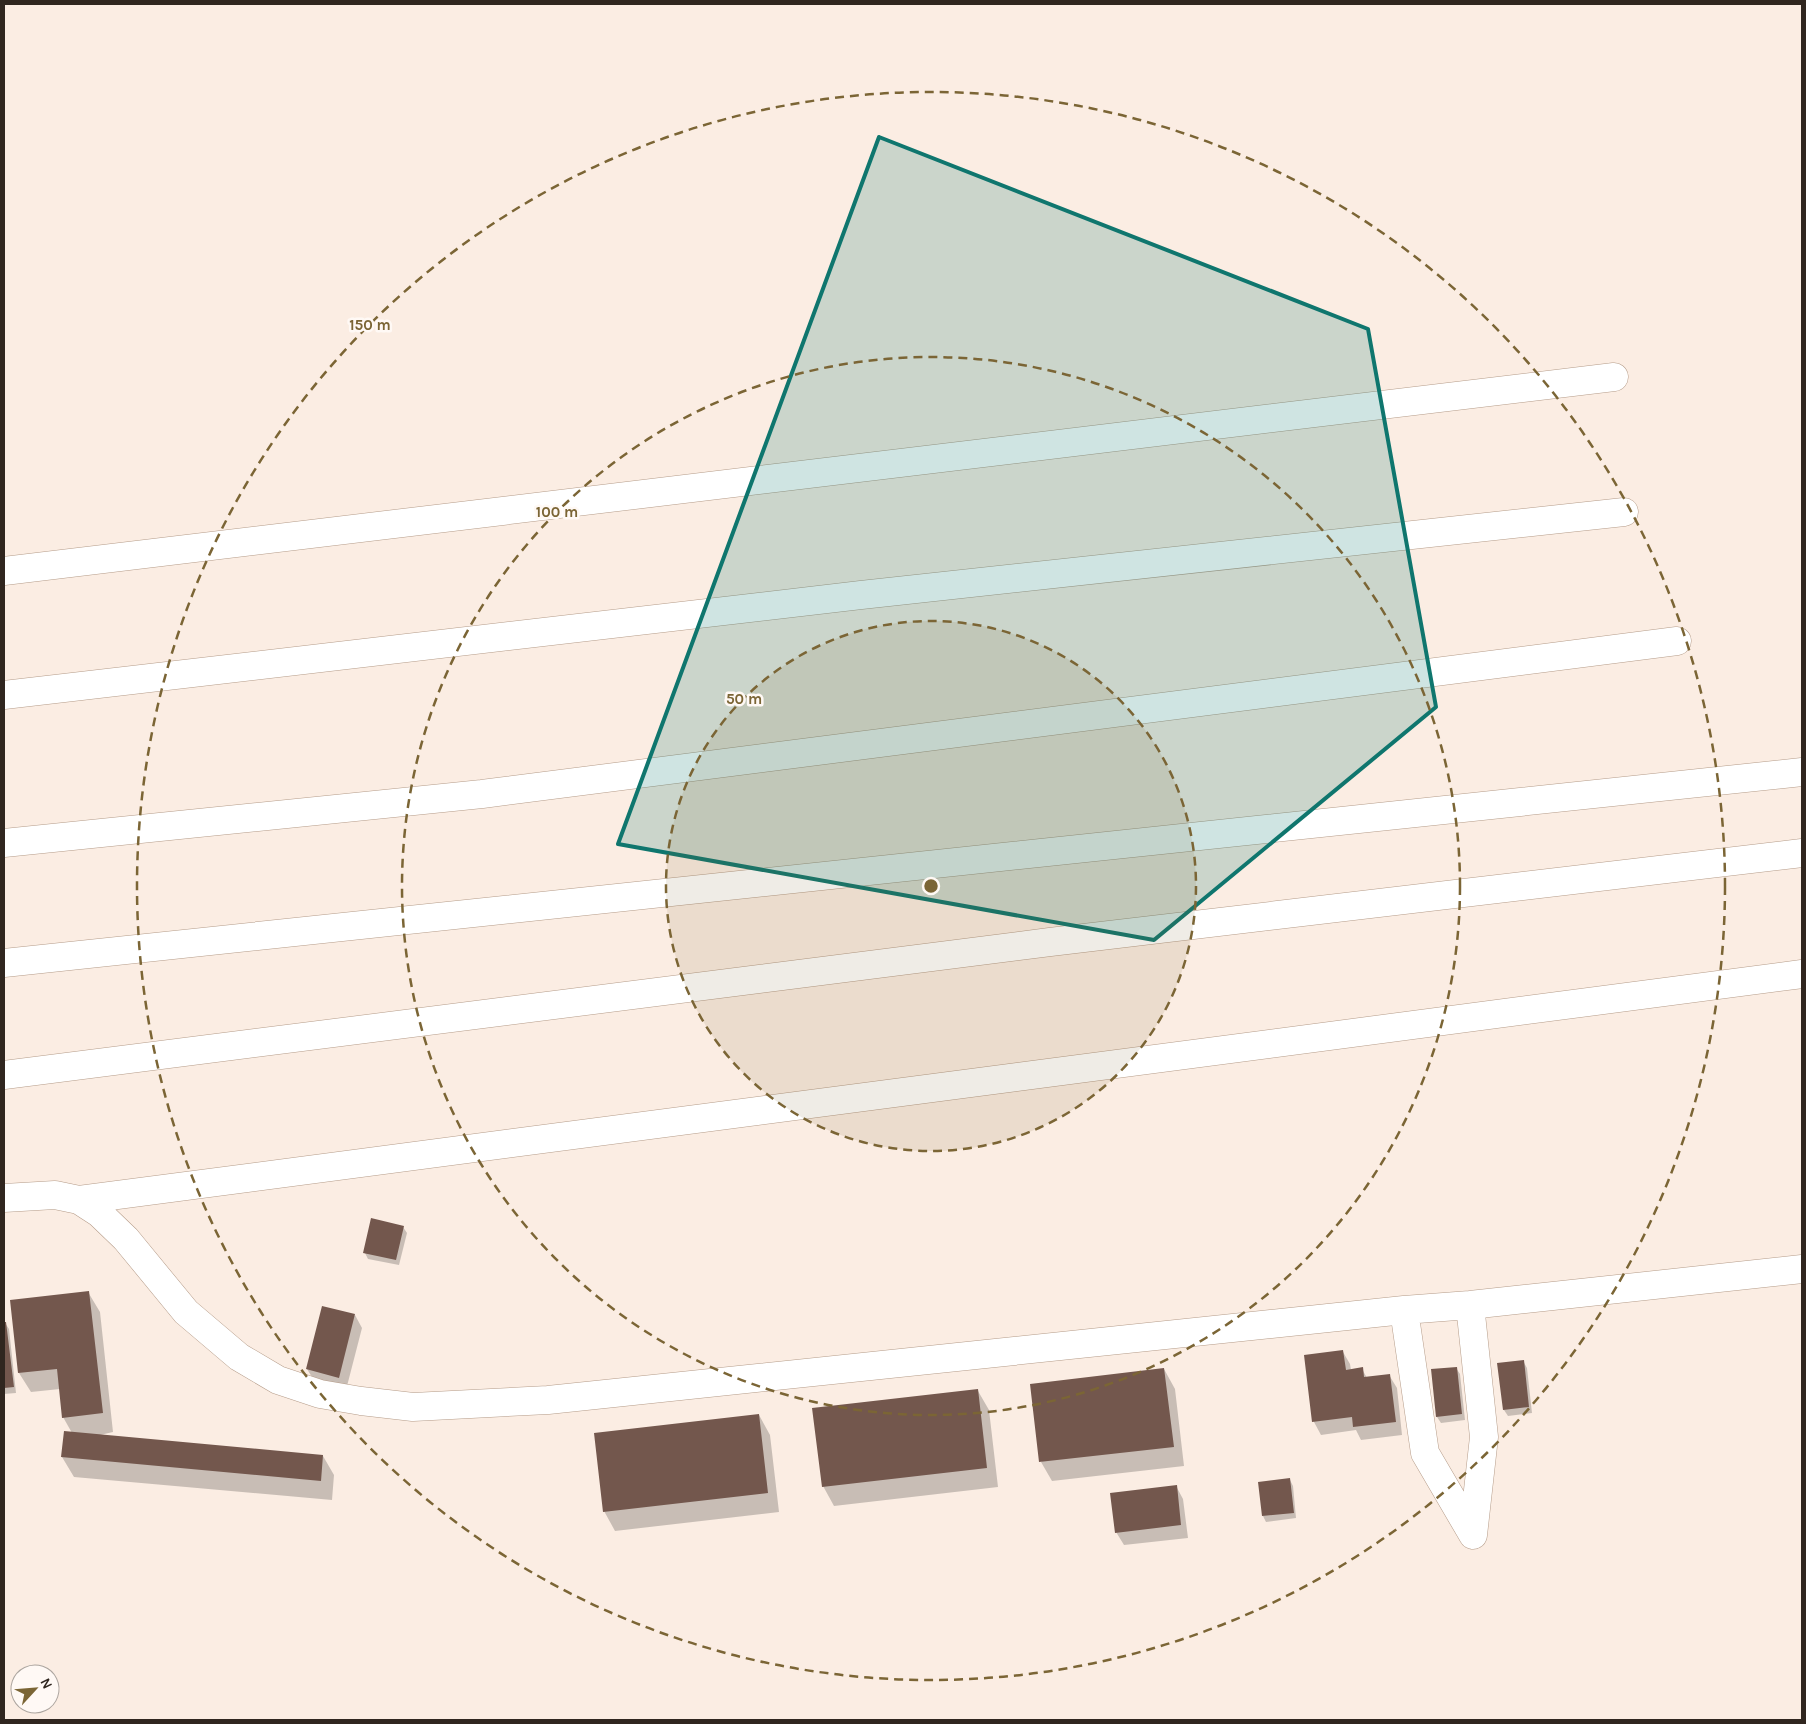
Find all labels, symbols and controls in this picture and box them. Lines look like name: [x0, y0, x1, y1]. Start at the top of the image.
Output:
text: 150 m: [349, 316, 391, 334]
text: 100 m: [536, 503, 578, 521]
text: 50 m: [726, 690, 762, 708]
centre of rings: [922, 877, 940, 895]
north arrow: [10, 1664, 60, 1714]
text: N: [36, 1675, 56, 1692]

